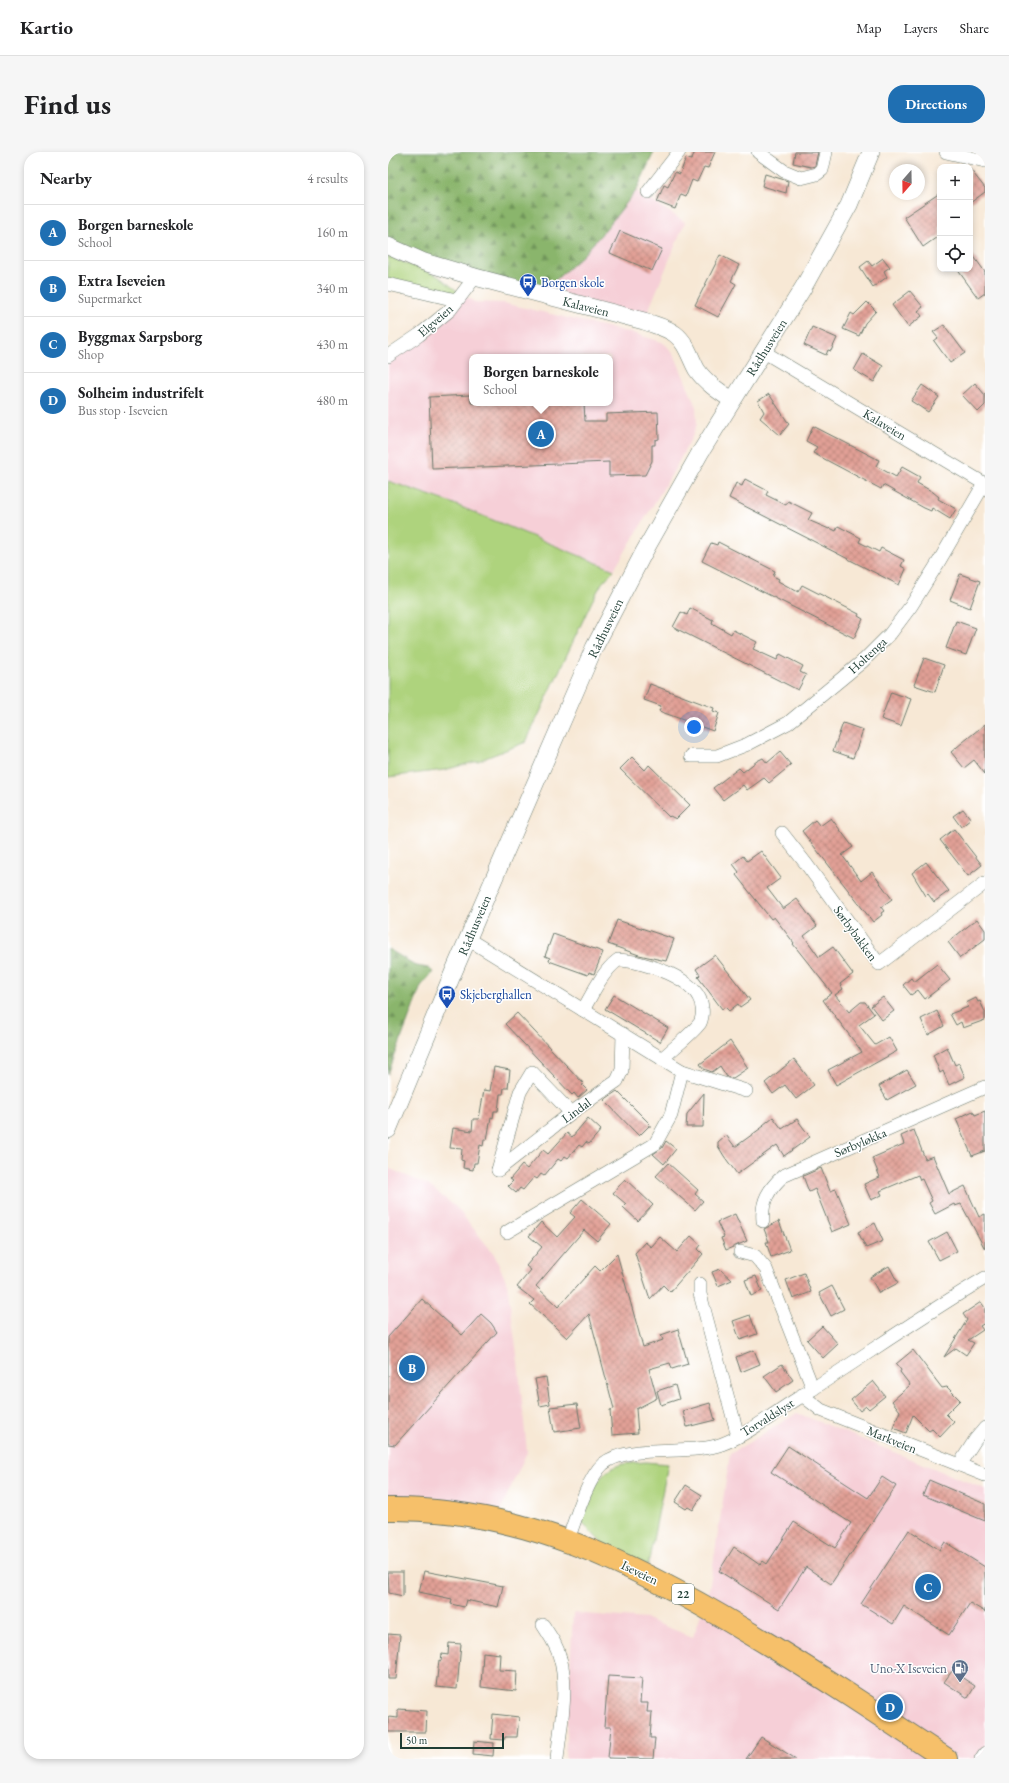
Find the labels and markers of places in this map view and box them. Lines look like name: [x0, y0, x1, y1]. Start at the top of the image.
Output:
bus stop icon: Borgen skole: [518, 272, 538, 297]
place label: Borgen skole: [541, 274, 604, 291]
pin: A: [528, 419, 554, 449]
bus stop icon: Skjeberghallen: [437, 984, 457, 1009]
place label: Skjeberghallen: [460, 986, 532, 1003]
pin: B: [399, 1353, 425, 1383]
pin: C: [915, 1572, 941, 1602]
fuel station icon: Uno-X Iseveien: [950, 1658, 970, 1683]
place label: Uno-X Iseveien: [870, 1660, 947, 1677]
pin: D: [877, 1692, 903, 1722]

